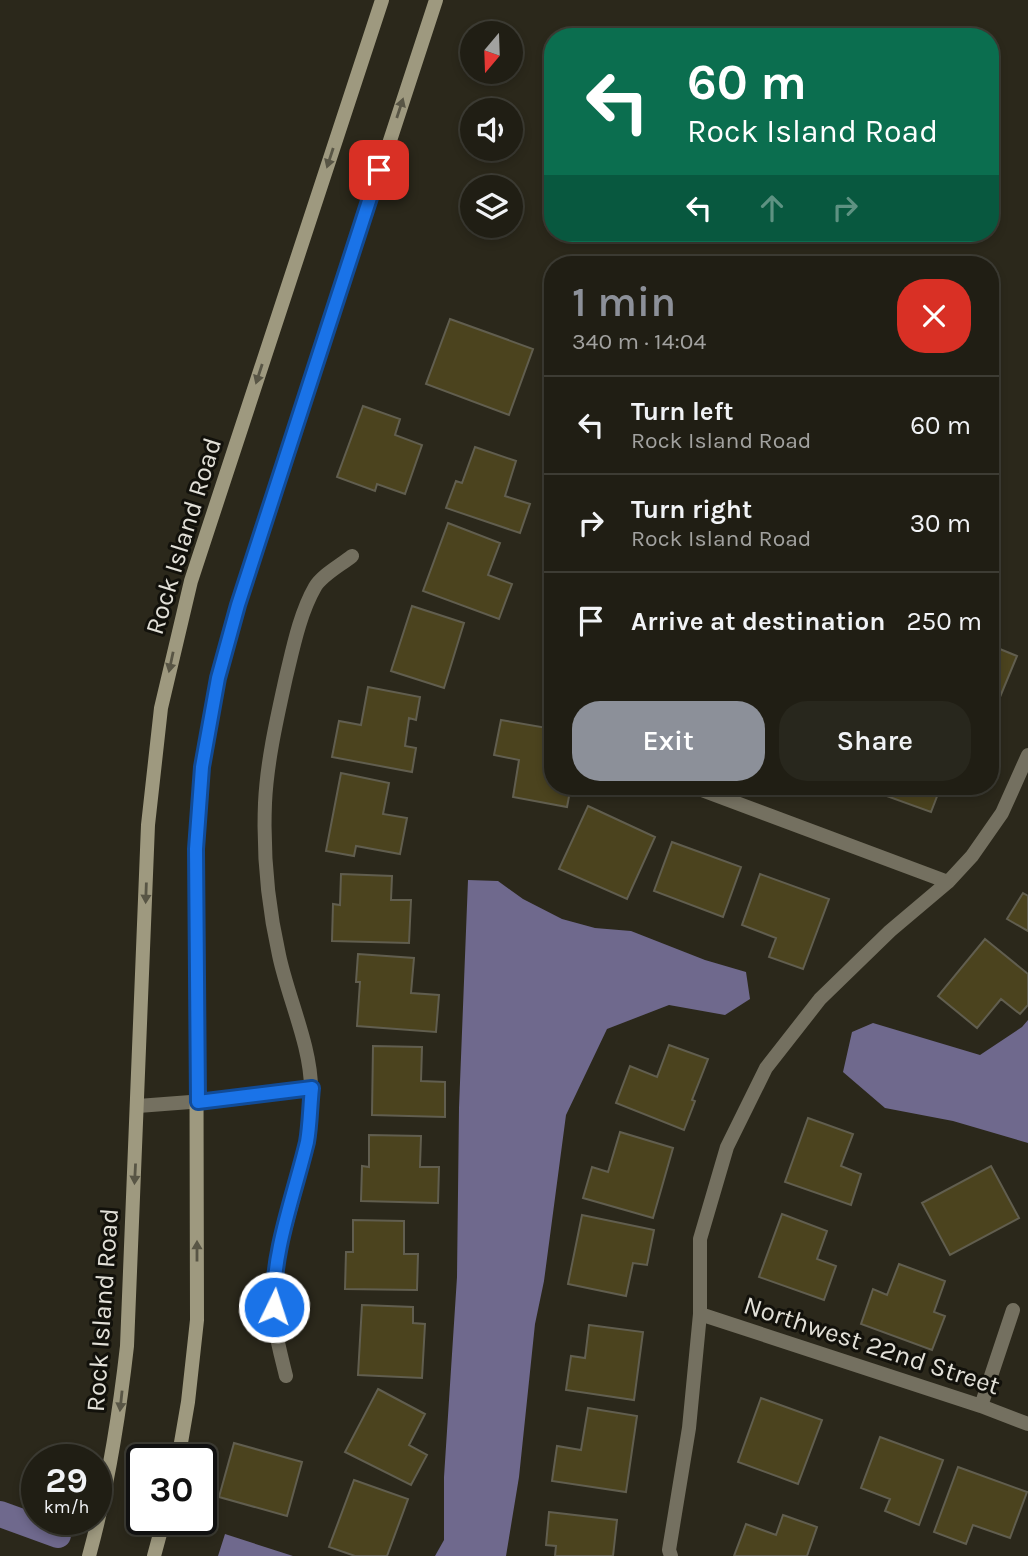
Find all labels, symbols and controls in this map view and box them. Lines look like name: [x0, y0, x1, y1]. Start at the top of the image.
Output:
north arrow: [460, 21, 523, 84]
map controls: [460, 21, 523, 238]
text: 60 m: [687, 54, 807, 111]
icon: left: [572, 56, 663, 147]
one-way arrow: [395, 97, 406, 118]
button: sound: [460, 98, 523, 161]
text: Rock Island Road: [687, 113, 938, 150]
pin: [349, 140, 409, 200]
one-way arrow: [325, 148, 335, 169]
icon: arrive: [360, 151, 398, 189]
button: layers: [460, 175, 523, 238]
icon: left: [680, 189, 718, 227]
icon: ahead: [753, 189, 791, 227]
icon: right: [826, 189, 864, 227]
text: 1 min: [572, 277, 676, 327]
button: close: [897, 279, 971, 353]
text: 340 m · 14:04: [572, 328, 706, 355]
one-way arrow: [253, 364, 264, 385]
text: Turn left: [631, 396, 733, 427]
icon: left: [572, 406, 610, 444]
text: 60 m: [910, 410, 971, 441]
text: Rock Island Road: [631, 427, 812, 454]
street label: Rock Island Road: [139, 434, 228, 638]
text: Turn right: [631, 494, 752, 525]
icon: right: [572, 504, 610, 542]
text: 30 m: [910, 508, 971, 539]
text: Rock Island Road: [631, 525, 812, 552]
icon: arrive: [572, 602, 610, 640]
text: Arrive at destination: [631, 606, 885, 637]
text: 250 m: [906, 606, 982, 637]
one-way arrow: [165, 651, 176, 673]
button: Exit: [572, 701, 765, 781]
button: Share: [779, 701, 971, 781]
one-way arrow: [140, 882, 152, 904]
one-way arrow: [130, 1164, 141, 1186]
street label: Rock Island Road: [80, 1207, 125, 1413]
one-way arrow: [191, 1240, 203, 1262]
position arrow: [237, 1270, 311, 1344]
street label: Northwest 22nd Street: [740, 1289, 1004, 1402]
one-way arrow: [116, 1391, 127, 1413]
speed limit sign: 30: [126, 1444, 217, 1535]
text: 29: [45, 1460, 88, 1501]
text: km/h: [44, 1496, 89, 1518]

